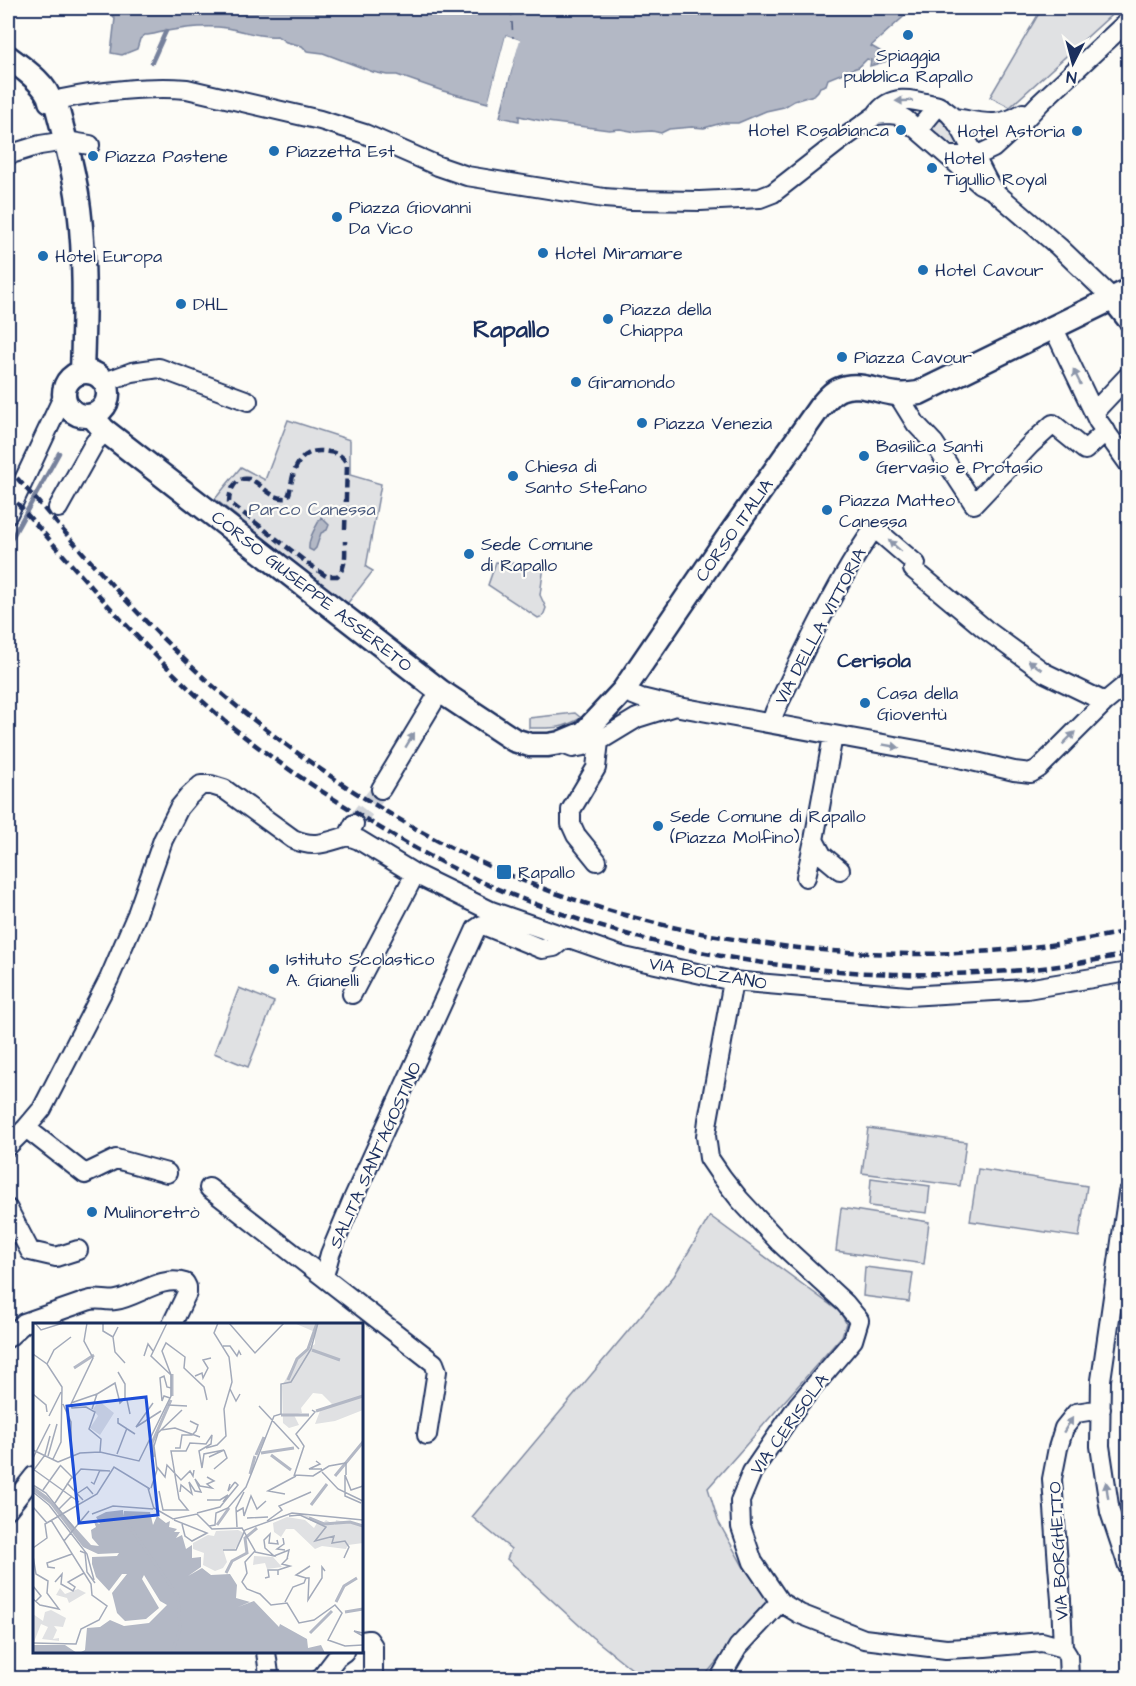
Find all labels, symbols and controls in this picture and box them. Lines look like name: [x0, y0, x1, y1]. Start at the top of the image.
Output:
marker: Spiaggia pubblica Rapallo: [901, 28, 915, 42]
north arrow: [1043, 33, 1103, 93]
place label: Spiaggia pubblica Rapallo: [843, 43, 973, 89]
text: N: [1065, 65, 1078, 88]
one-way arrow: [895, 96, 914, 105]
place label: Hotel Rosabianca: [748, 118, 889, 143]
place label: Hotel Astoria: [957, 119, 1065, 144]
marker: Hotel Rosabianca: [894, 123, 908, 137]
marker: Hotel Astoria: [1070, 124, 1084, 138]
place label: Piazzetta Est: [286, 139, 396, 164]
place label: Piazza Pastene: [105, 144, 228, 169]
marker: Piazzetta Est: [267, 144, 281, 158]
place label: Hotel Tigullio Royal: [944, 146, 1047, 193]
marker: Piazza Pastene: [86, 149, 100, 163]
marker: Hotel Tigullio Royal: [925, 161, 939, 175]
place label: Piazza Giovanni Da Vico: [349, 195, 471, 241]
marker: Piazza Giovanni Da Vico: [330, 210, 344, 224]
place label: Hotel Miramare: [555, 241, 683, 266]
place label: Hotel Europa: [55, 244, 162, 269]
marker: Hotel Miramare: [536, 246, 550, 260]
marker: Hotel Europa: [36, 249, 50, 263]
place label: Hotel Cavour: [935, 258, 1044, 283]
marker: Hotel Cavour: [916, 263, 930, 277]
place label: DHL: [193, 292, 229, 317]
marker: DHL: [174, 297, 188, 311]
place label: Piazza della Chiappa: [620, 297, 711, 343]
marker: Piazza della Chiappa: [601, 312, 615, 326]
district label: Rapallo: [473, 313, 549, 347]
place label: Piazza Cavour: [854, 345, 972, 370]
marker: Piazza Cavour: [835, 350, 849, 364]
one-way arrow: [1073, 369, 1082, 386]
place label: Giramondo: [588, 370, 675, 395]
marker: Giramondo: [569, 375, 583, 389]
place label: Piazza Venezia: [654, 411, 772, 436]
marker: Piazza Venezia: [635, 416, 649, 430]
place label: Basilica Santi Gervasio e Protasio: [876, 434, 1043, 480]
marker: Basilica Santi Gervasio e Protasio: [857, 449, 871, 463]
place label: Chiesa di Santo Stefano: [525, 454, 647, 500]
marker: Chiesa di Santo Stefano: [506, 469, 520, 483]
street label: CORSO ITALIA: [690, 473, 780, 587]
place label: Piazza Matteo Canessa: [839, 488, 955, 534]
park label: Parco Canessa: [248, 497, 376, 522]
marker: Piazza Matteo Canessa: [820, 503, 834, 517]
street label: CORSO GIUSEPPE ASSERETO: [206, 505, 417, 678]
place label: Sede Comune di Rapallo: [481, 532, 593, 578]
one-way arrow: [888, 540, 903, 553]
street label: VIA DELLA VITTORIA: [768, 543, 873, 709]
marker: Sede Comune di Rapallo: [462, 547, 476, 561]
district label: Cerisola: [837, 647, 912, 675]
one-way arrow: [1027, 660, 1043, 671]
place label: Casa della Gioventù: [877, 681, 958, 727]
marker: Casa della Gioventù: [858, 696, 872, 710]
one-way arrow: [405, 731, 415, 748]
one-way arrow: [1062, 731, 1077, 745]
one-way arrow: [882, 741, 901, 750]
place label: Sede Comune di Rapallo (Piazza Molfino): [670, 804, 866, 850]
marker: Sede Comune di Rapallo (Piazza Molfino): [651, 819, 665, 833]
place label: Rapallo: [518, 860, 575, 885]
marker: Rapallo: [495, 863, 513, 881]
place label: Istituto Scolastico A. Gianelli: [286, 947, 434, 993]
street label: VIA BOLZANO: [647, 951, 769, 996]
marker: Istituto Scolastico A. Gianelli: [267, 962, 281, 976]
street label: SALITA SANT'AGOSTINO: [323, 1058, 428, 1252]
place label: Mulinoretrò: [104, 1200, 200, 1225]
marker: Mulinoretrò: [85, 1205, 99, 1219]
inset map: [33, 1323, 363, 1653]
street label: VIA CERISOLA: [744, 1368, 835, 1480]
one-way arrow: [1062, 1417, 1073, 1433]
one-way arrow: [1102, 1480, 1111, 1499]
street label: VIA BORGHETTO: [1042, 1481, 1075, 1621]

